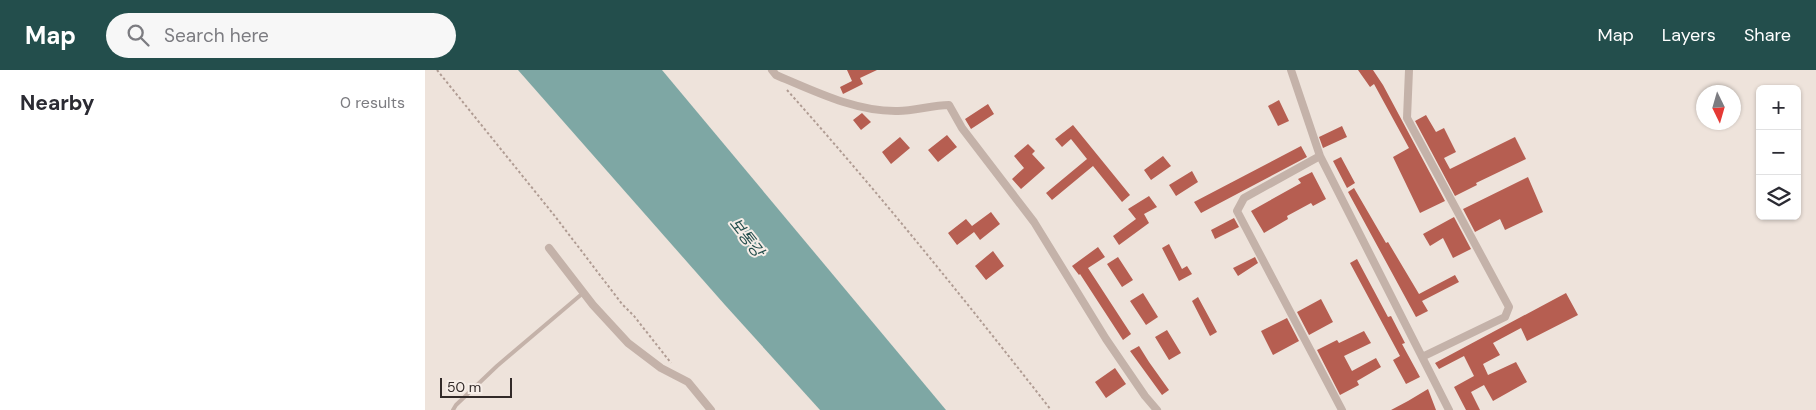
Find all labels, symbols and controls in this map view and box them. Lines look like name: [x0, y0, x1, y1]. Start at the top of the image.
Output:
search box: [106, 13, 456, 58]
text: Map: [25, 20, 76, 51]
icon: search: [124, 21, 152, 49]
text: Search here: [164, 23, 269, 48]
text: Map: [1598, 23, 1634, 47]
text: Layers: [1662, 23, 1716, 47]
text: Share: [1744, 23, 1791, 47]
north arrow: [1696, 85, 1741, 130]
map controls: [1756, 85, 1801, 220]
button: +: [1756, 85, 1801, 130]
text: Nearby: [20, 89, 94, 117]
text: 0 results: [340, 92, 405, 113]
button: −: [1756, 130, 1801, 175]
button: layers: [1756, 175, 1801, 220]
water label: 보통강: [725, 213, 770, 263]
scale bar: [440, 375, 513, 398]
text: 50 m: [447, 378, 481, 396]

